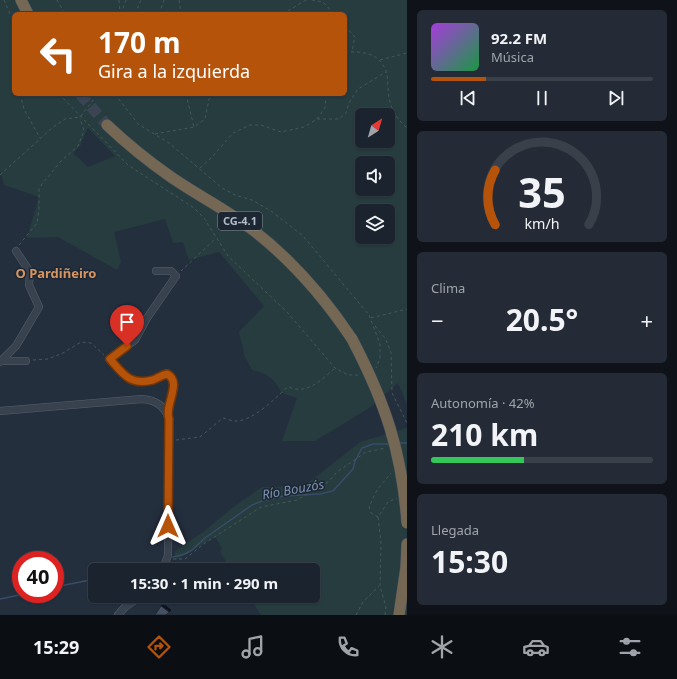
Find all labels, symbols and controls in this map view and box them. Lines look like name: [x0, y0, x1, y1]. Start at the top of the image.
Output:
text: 170 m: [98, 23, 181, 61]
icon: left: [32, 28, 84, 80]
text: 92.2 FM: [491, 28, 547, 48]
text: Música: [491, 48, 534, 66]
text: Gira a la izquierda: [98, 59, 250, 83]
icon: previous: [457, 87, 479, 109]
icon: pause: [531, 87, 553, 109]
icon: next: [605, 87, 627, 109]
north arrow: [355, 108, 395, 148]
map controls: [355, 108, 395, 244]
button: sound: [355, 156, 395, 196]
text: 35: [518, 163, 566, 219]
button: layers: [355, 204, 395, 244]
road number: CG-4.1: [218, 212, 262, 230]
text: km/h: [524, 213, 560, 232]
district label: O Pardiñeiro: [16, 264, 96, 282]
text: Clima: [431, 279, 465, 297]
text: 20.5°: [506, 299, 578, 340]
pin: [110, 305, 144, 346]
text: −: [431, 305, 444, 335]
text: +: [640, 305, 653, 335]
icon: arrive: [116, 311, 138, 333]
text: Autonomía · 42%: [431, 394, 535, 412]
text: 210 km: [431, 414, 538, 455]
water label: Río Bouzós: [260, 475, 326, 503]
position arrow: [147, 505, 189, 547]
text: Llegada: [431, 521, 479, 539]
text: 15:30: [431, 541, 508, 582]
speed limit sign: 40: [12, 551, 64, 603]
text: 15:30 · 1 min · 290 m: [130, 573, 278, 593]
icon: directions: [145, 633, 173, 661]
icon: music: [239, 633, 267, 661]
icon: phone: [334, 633, 362, 661]
icon: climate: [428, 633, 456, 661]
icon: car: [522, 633, 550, 661]
icon: filters: [616, 633, 644, 661]
text: 15:29: [33, 635, 79, 659]

